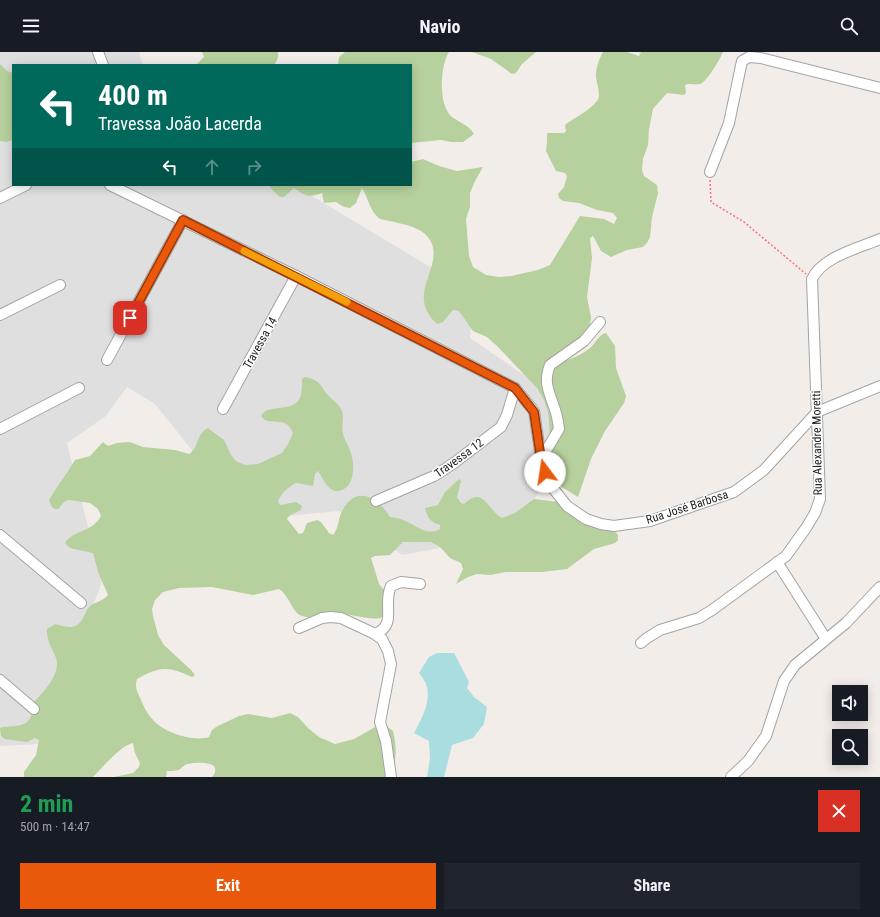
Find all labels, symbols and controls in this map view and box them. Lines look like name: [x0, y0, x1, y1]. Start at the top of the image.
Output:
icon: menu: [20, 15, 42, 37]
icon: search: [838, 15, 860, 37]
text: Navio: [420, 16, 460, 37]
text: 400 m: [98, 79, 168, 112]
icon: left: [32, 80, 84, 132]
text: Travessa João Lacerda: [98, 113, 262, 134]
icon: left: [159, 156, 181, 178]
icon: ahead: [201, 156, 223, 178]
icon: right: [243, 156, 265, 178]
pin: [113, 301, 147, 335]
icon: arrive: [119, 307, 141, 329]
street label: Travessa 14: [240, 315, 280, 371]
street label: Rua Alexandre Moretti: [809, 390, 825, 496]
street label: Travessa 12: [432, 436, 486, 480]
position arrow: [524, 451, 566, 493]
street label: Rua José Barbosa: [644, 487, 730, 527]
map controls: [832, 685, 868, 765]
button: sound: [832, 685, 868, 721]
button: search: [832, 729, 868, 765]
text: 2 min: [20, 790, 73, 818]
button: close: [818, 790, 860, 832]
text: 500 m · 14:47: [20, 819, 90, 834]
button: Exit: [20, 863, 436, 909]
button: Share: [444, 863, 860, 909]

